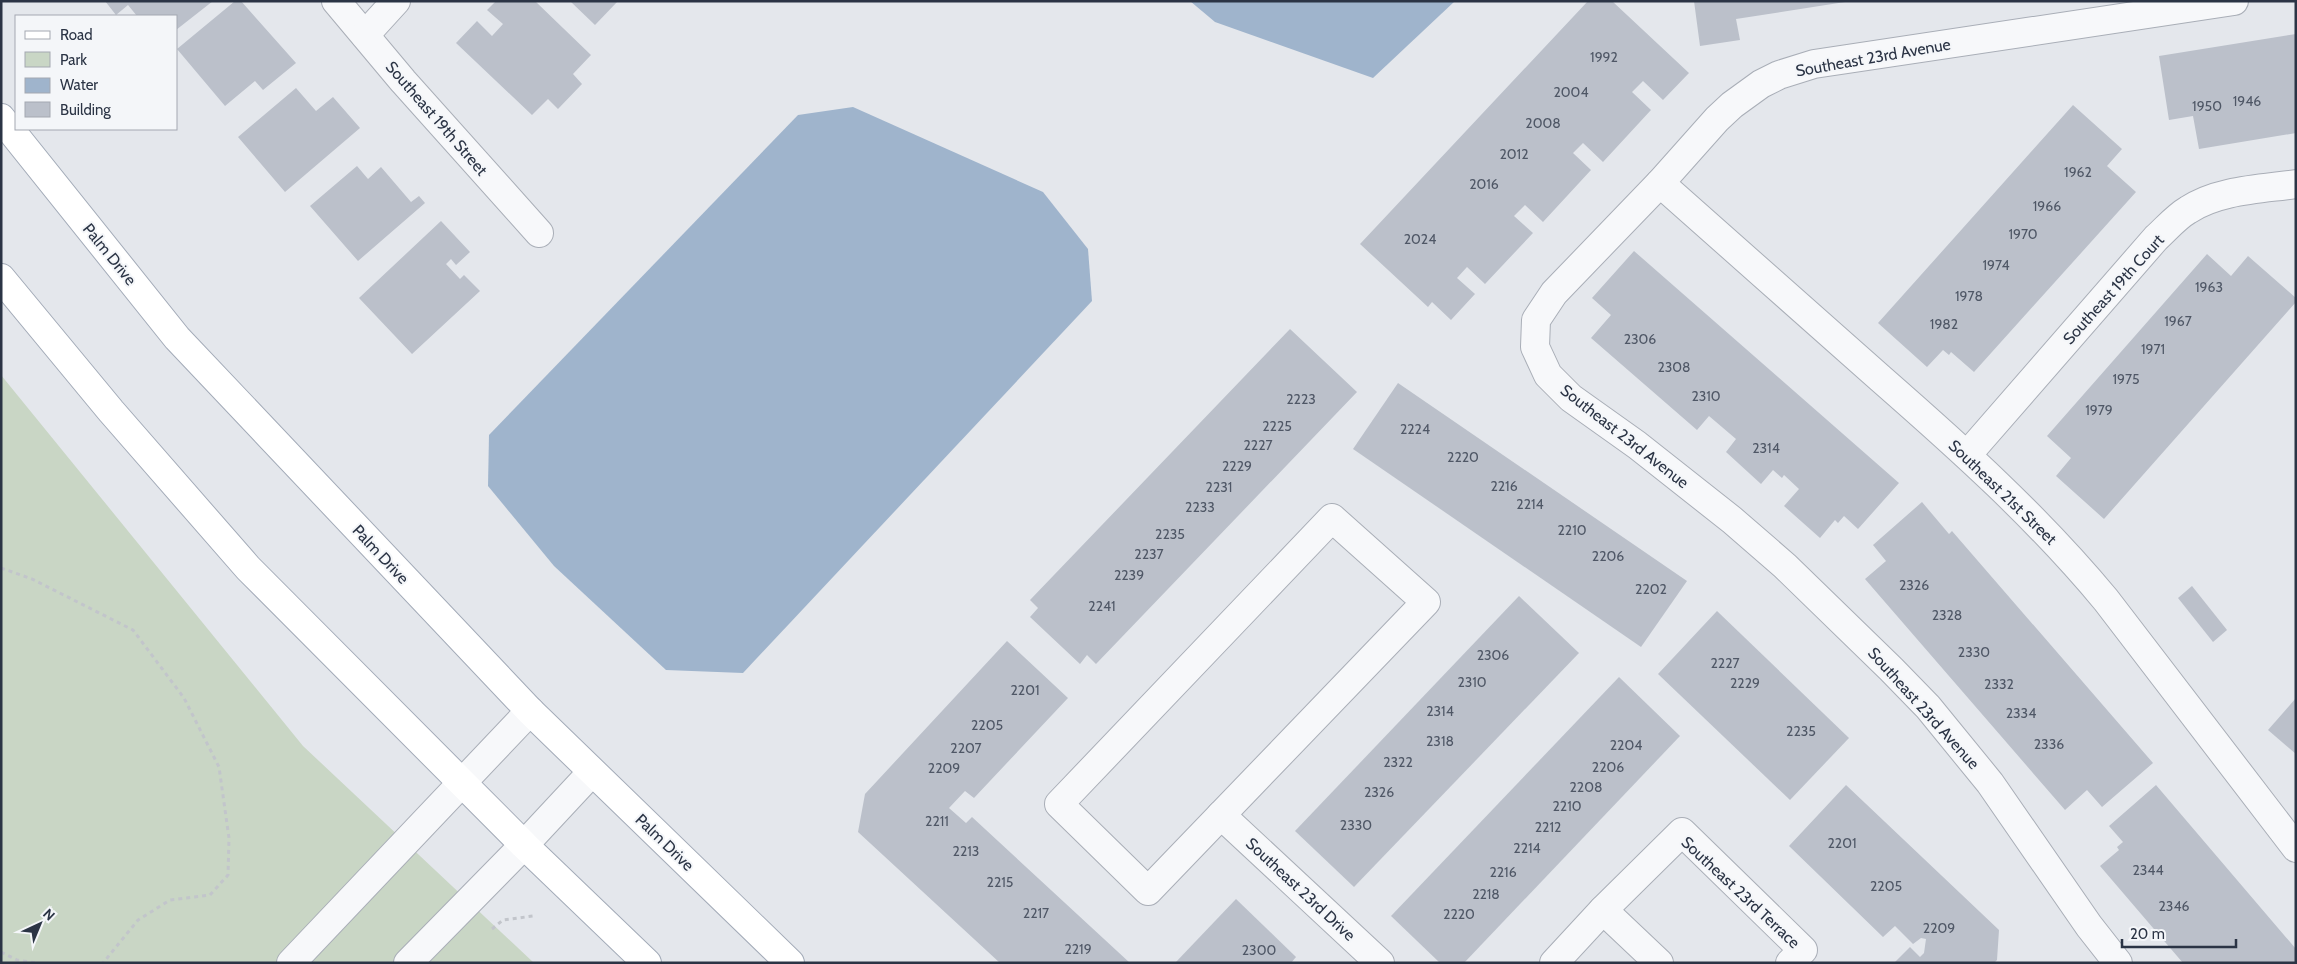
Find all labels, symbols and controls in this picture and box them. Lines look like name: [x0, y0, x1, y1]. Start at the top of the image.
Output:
legend: [15, 15, 178, 130]
text: Road: [60, 26, 93, 44]
street label: Southeast 23rd Avenue: [1794, 34, 1952, 80]
house number: 1992: [1590, 48, 1618, 66]
text: Park: [60, 51, 87, 69]
street label: Southeast 19th Street: [382, 57, 492, 180]
text: Water: [60, 76, 98, 94]
house number: 2004: [1554, 83, 1588, 101]
house number: 1946: [2233, 92, 2261, 110]
house number: 1950: [2192, 97, 2222, 115]
text: Building: [60, 101, 111, 119]
house number: 2008: [1525, 114, 1561, 132]
house number: 2012: [1499, 145, 1529, 163]
house number: 1962: [2064, 163, 2092, 181]
house number: 2016: [1469, 175, 1499, 193]
house number: 1966: [2033, 197, 2061, 215]
street label: Palm Drive: [79, 220, 140, 289]
house number: 1970: [2008, 225, 2038, 243]
house number: 2024: [1404, 230, 1436, 248]
street label: Southeast 19th Court: [2059, 230, 2168, 348]
house number: 1974: [1982, 256, 2010, 274]
house number: 1963: [2195, 278, 2223, 296]
house number: 1978: [1955, 287, 1983, 305]
house number: 1967: [2164, 312, 2192, 330]
house number: 1982: [1930, 315, 1958, 333]
house number: 2306: [1624, 330, 1656, 348]
house number: 1971: [2141, 340, 2165, 358]
house number: 2308: [1657, 358, 1691, 376]
house number: 1975: [2112, 370, 2140, 388]
street label: Southeast 23rd Avenue: [1557, 381, 1692, 492]
house number: 2310: [1691, 387, 1721, 405]
house number: 2223: [1286, 390, 1316, 408]
house number: 1979: [2085, 401, 2113, 419]
house number: 2225: [1262, 417, 1292, 435]
house number: 2224: [1400, 420, 1430, 438]
house number: 2227: [1243, 436, 1273, 454]
street label: Southeast 21st Street: [1945, 436, 2061, 549]
house number: 2314: [1752, 439, 1780, 457]
house number: 2220: [1447, 448, 1479, 466]
house number: 2229: [1222, 457, 1252, 475]
house number: 2216: [1490, 477, 1518, 495]
house number: 2231: [1206, 478, 1232, 496]
house number: 2214: [1516, 495, 1544, 513]
house number: 2233: [1185, 498, 1215, 516]
street label: Palm Drive: [348, 521, 413, 588]
house number: 2210: [1557, 521, 1587, 539]
house number: 2235: [1155, 525, 1185, 543]
house number: 2237: [1134, 545, 1164, 563]
house number: 2206: [1592, 547, 1624, 565]
house number: 2239: [1114, 566, 1144, 584]
house number: 2326: [1899, 576, 1929, 594]
house number: 2202: [1635, 580, 1667, 598]
house number: 2241: [1088, 597, 1116, 615]
house number: 2328: [1932, 606, 1962, 624]
house number: 2330: [1958, 643, 1990, 661]
street label: Southeast 23rd Avenue: [1864, 644, 1983, 773]
house number: 2306: [1477, 646, 1509, 664]
house number: 2227: [1710, 654, 1740, 672]
house number: 2310: [1457, 673, 1487, 691]
house number: 2229: [1730, 674, 1760, 692]
house number: 2332: [1984, 675, 2014, 693]
house number: 2201: [1010, 681, 1040, 699]
house number: 2314: [1426, 702, 1454, 720]
house number: 2334: [2006, 704, 2036, 722]
house number: 2205: [971, 716, 1003, 734]
house number: 2235: [1786, 722, 1816, 740]
house number: 2318: [1426, 732, 1454, 750]
house number: 2336: [2034, 735, 2064, 753]
house number: 2204: [1610, 736, 1642, 754]
house number: 2207: [950, 739, 982, 757]
house number: 2322: [1383, 753, 1413, 771]
house number: 2206: [1592, 758, 1624, 776]
house number: 2209: [928, 759, 960, 777]
house number: 2208: [1570, 778, 1602, 796]
house number: 2326: [1364, 783, 1394, 801]
house number: 2210: [1552, 797, 1582, 815]
street label: Palm Drive: [631, 810, 698, 875]
house number: 2211: [925, 812, 949, 830]
house number: 2330: [1340, 816, 1372, 834]
house number: 2212: [1535, 818, 1561, 836]
street label: Southeast 23rd Terrace: [1678, 833, 1804, 952]
street label: Southeast 23rd Drive: [1242, 834, 1359, 945]
house number: 2201: [1827, 834, 1857, 852]
house number: 2214: [1513, 839, 1541, 857]
house number: 2213: [953, 842, 979, 860]
house number: 2344: [2132, 861, 2164, 879]
house number: 2216: [1489, 863, 1517, 881]
house number: 2215: [987, 873, 1013, 891]
house number: 2205: [1870, 877, 1902, 895]
house number: 2218: [1472, 885, 1500, 903]
house number: 2346: [2159, 897, 2190, 915]
north arrow: [15, 899, 65, 949]
house number: 2217: [1023, 904, 1049, 922]
text: N: [39, 905, 59, 925]
house number: 2220: [1443, 905, 1475, 923]
scale bar: [2122, 916, 2236, 948]
house number: 2209: [1923, 919, 1955, 937]
text: 20 m: [2130, 925, 2165, 943]
house number: 2219: [1064, 940, 1092, 958]
house number: 2300: [1242, 941, 1276, 959]

